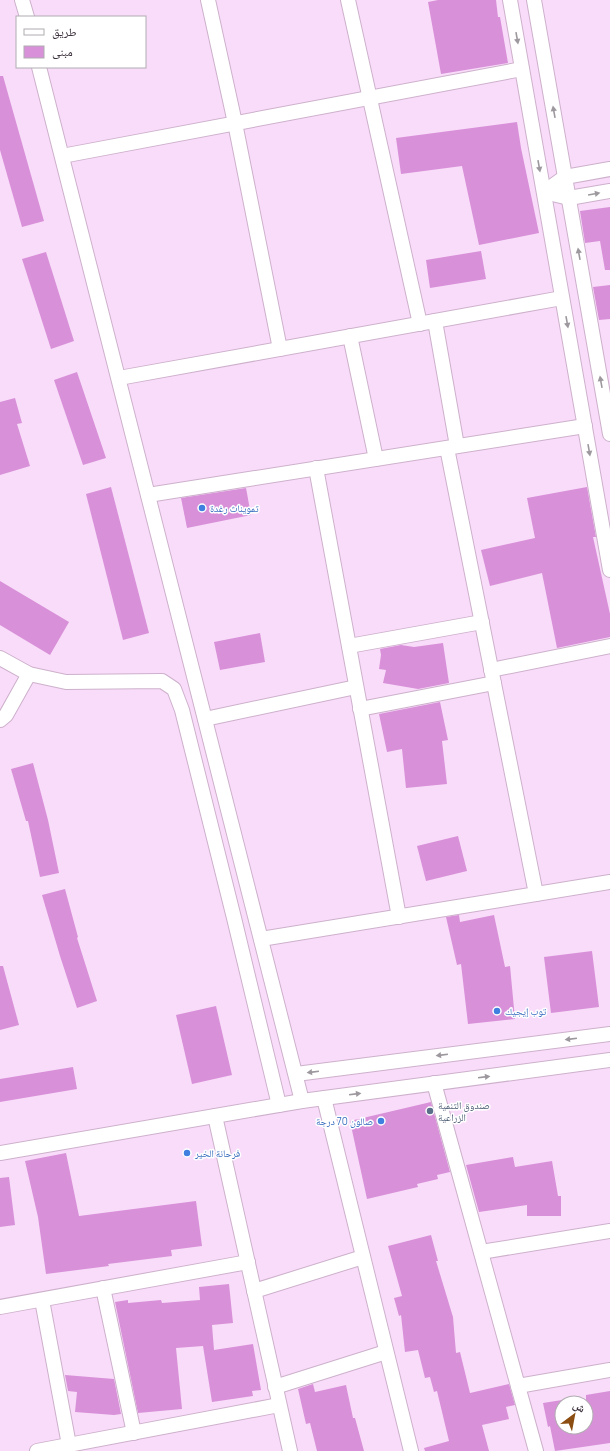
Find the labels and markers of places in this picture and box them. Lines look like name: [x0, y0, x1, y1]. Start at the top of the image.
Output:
place label: تمويناث رغدة: [210, 501, 259, 515]
marker: تمويناث رغدة: [197, 503, 207, 513]
place label: توب إيجيك: [505, 1004, 546, 1018]
marker: توب إيجيك: [492, 1006, 502, 1016]
place label: صندوق التنمية الزراعية: [438, 1098, 490, 1124]
marker: صندوق التنمية الزراعية: [425, 1106, 435, 1116]
place label: صالون 70 درجة: [316, 1114, 373, 1128]
marker: صالون 70 درجة: [376, 1116, 386, 1126]
place label: فرحانة الخير: [194, 1146, 240, 1160]
marker: فرحانة الخير: [182, 1148, 192, 1158]

